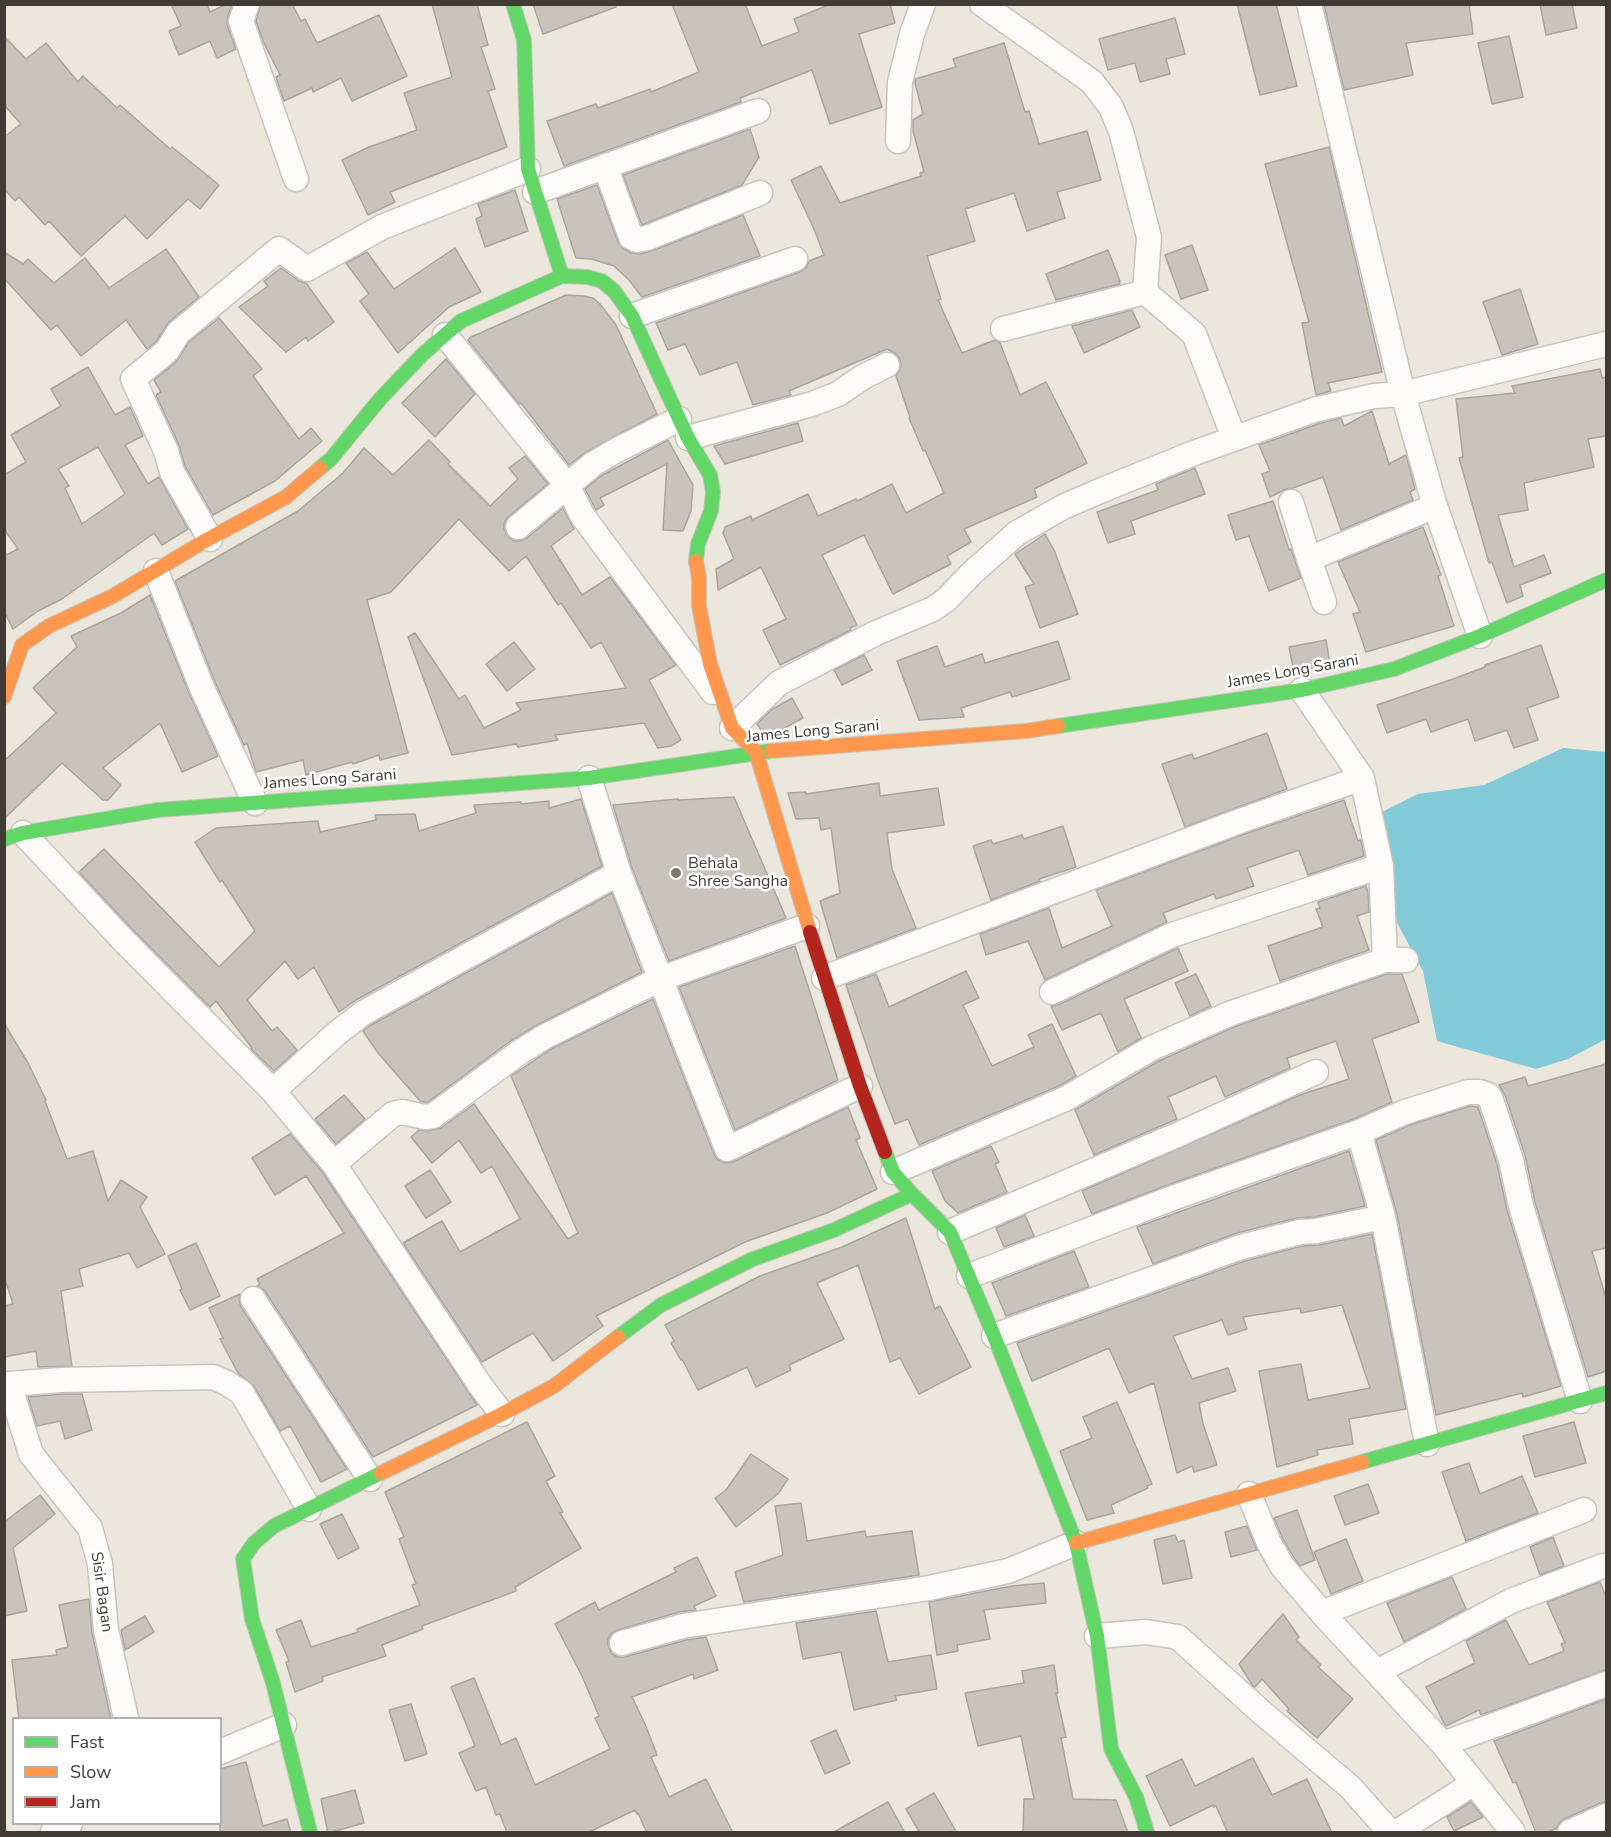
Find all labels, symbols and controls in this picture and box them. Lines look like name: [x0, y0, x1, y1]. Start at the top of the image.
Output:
street label: James Long Sarani: [1226, 651, 1360, 693]
street label: James Long Sarani: [746, 717, 880, 747]
street label: James Long Sarani: [263, 766, 397, 794]
place label: Behala Shree Sangha: [688, 854, 788, 892]
marker: Behala Shree Sangha: [669, 866, 683, 880]
street label: Sisir Bagan: [86, 1551, 116, 1633]
legend: [12, 1717, 222, 1825]
text: Fast: [70, 1730, 104, 1754]
text: Slow: [70, 1760, 111, 1784]
text: Jam: [70, 1790, 101, 1814]

